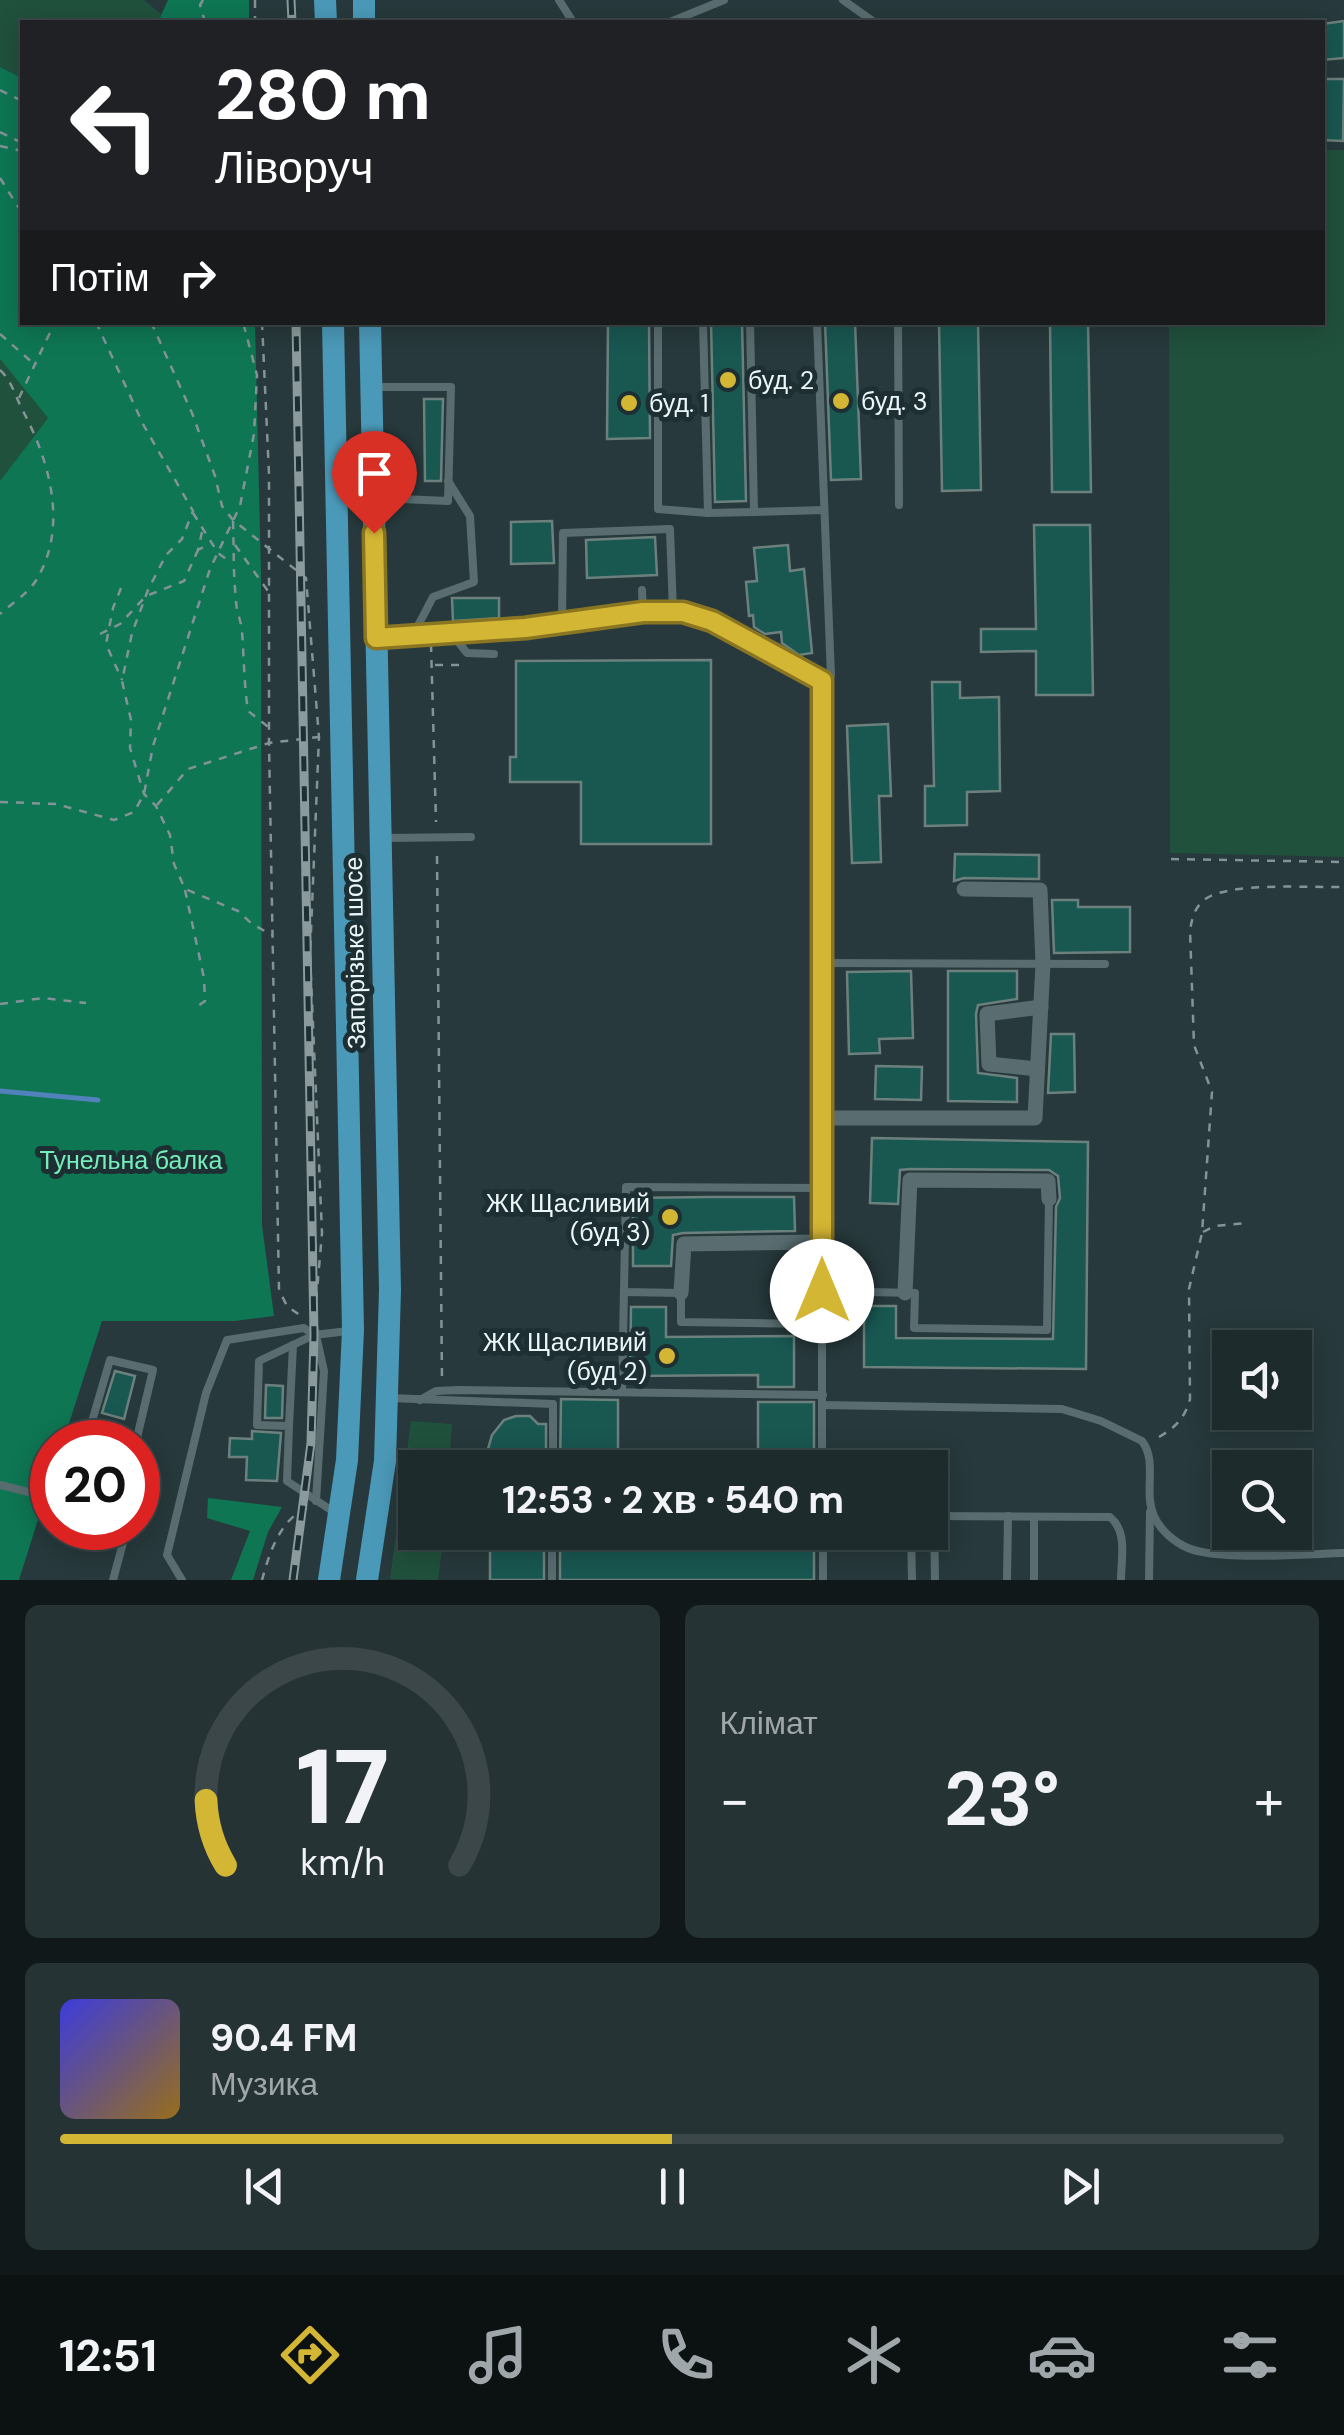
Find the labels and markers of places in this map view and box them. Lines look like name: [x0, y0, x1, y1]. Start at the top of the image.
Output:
place label: буд. 2: [748, 364, 814, 397]
marker: буд. 2: [717, 369, 739, 391]
place label: буд. 3: [861, 385, 927, 418]
place label: буд. 1: [649, 387, 708, 420]
marker: буд. 3: [830, 390, 852, 412]
marker: буд. 1: [618, 392, 640, 414]
pin: [332, 431, 417, 534]
place label: ЖК Щасливий (буд 3): [486, 1187, 650, 1249]
marker: ЖК Щасливий (буд 3): [659, 1206, 681, 1228]
place label: ЖК Щасливий (буд 2): [483, 1326, 647, 1388]
marker: ЖК Щасливий (буд 2): [656, 1345, 678, 1367]

